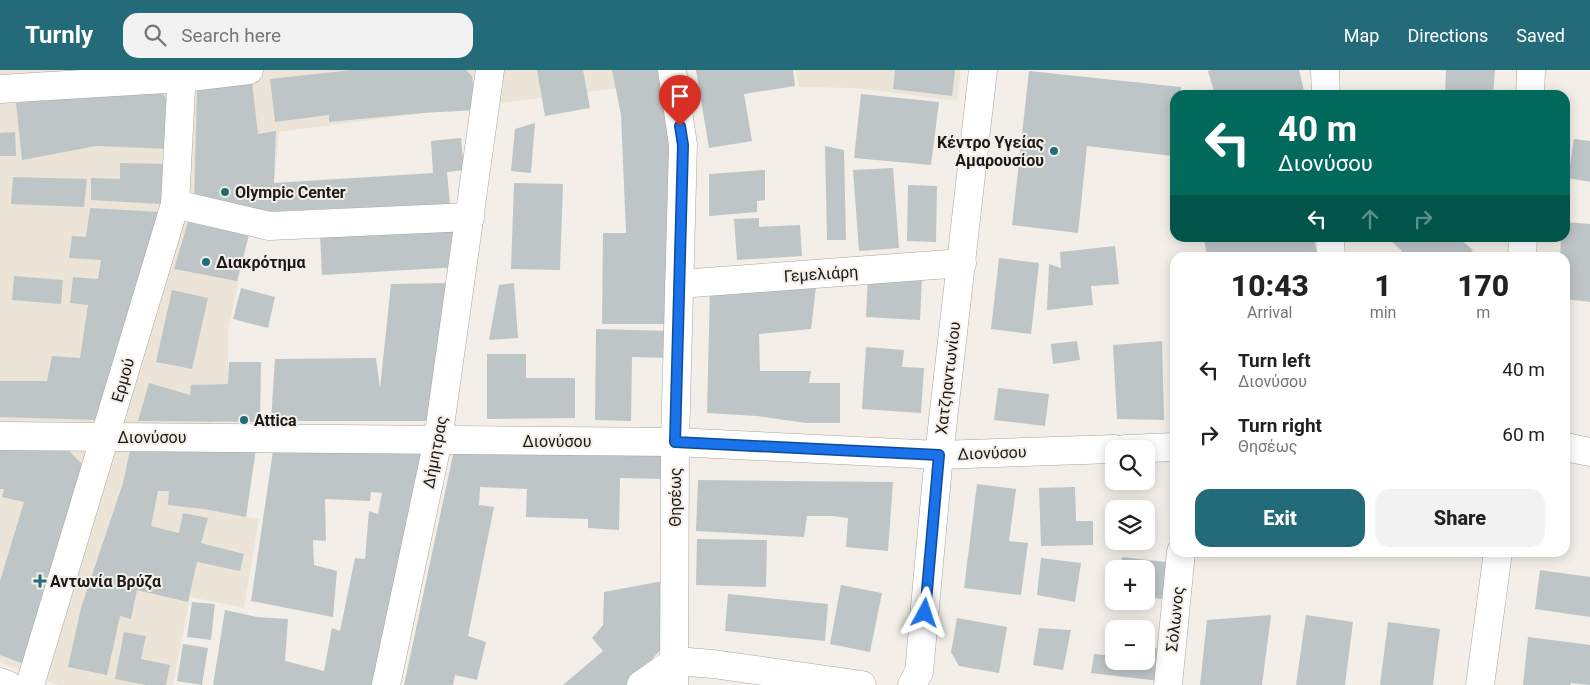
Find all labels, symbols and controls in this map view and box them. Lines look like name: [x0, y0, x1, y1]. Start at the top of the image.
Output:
search box: [123, 13, 473, 58]
text: Turnly: [25, 21, 93, 49]
icon: search: [141, 21, 169, 49]
text: Search here: [181, 24, 281, 47]
text: Map: [1344, 25, 1379, 46]
text: Directions: [1407, 25, 1488, 46]
text: Saved: [1516, 25, 1565, 46]
pin: [659, 75, 701, 126]
icon: arrive: [666, 82, 694, 110]
text: 40 m: [1278, 109, 1357, 150]
icon: left: [1195, 110, 1260, 175]
place label: Κέντρο Υγείας Αμαρουσίου: [937, 133, 1044, 170]
marker: Κέντρο Υγείας Αμαρουσίου: [1048, 145, 1060, 157]
text: Διονύσου: [1278, 151, 1373, 176]
place label: Olympic Center: [235, 183, 346, 202]
marker: Olympic Center: [219, 186, 231, 198]
icon: left: [1303, 205, 1331, 233]
icon: ahead: [1356, 205, 1384, 233]
icon: right: [1409, 205, 1437, 233]
place label: Διακρότημα: [216, 253, 306, 272]
marker: Διακρότημα: [200, 256, 212, 268]
street label: Γεμελιάρη: [783, 262, 859, 286]
text: 10:43: [1231, 268, 1309, 303]
text: 1: [1374, 268, 1392, 303]
text: 170: [1457, 268, 1509, 303]
text: Arrival: [1247, 303, 1293, 322]
text: min: [1370, 303, 1396, 322]
text: m: [1476, 303, 1490, 322]
street label: Χατζηαντωνίου: [932, 320, 964, 436]
text: Turn left: [1238, 349, 1311, 372]
street label: Ερμού: [108, 356, 138, 404]
icon: left: [1195, 356, 1223, 384]
text: 40 m: [1502, 358, 1545, 381]
text: Διονύσου: [1238, 372, 1307, 391]
place label: Attica: [254, 411, 297, 430]
marker: Attica: [238, 414, 250, 426]
street label: Δήμητρας: [419, 414, 451, 490]
text: Turn right: [1238, 414, 1322, 437]
icon: right: [1195, 421, 1223, 449]
text: 60 m: [1502, 423, 1545, 446]
street label: Διονύσου: [118, 428, 186, 447]
street label: Διονύσου: [523, 432, 591, 451]
text: Θησέως: [1238, 437, 1297, 456]
map controls: [1105, 440, 1155, 670]
button: search: [1105, 440, 1155, 490]
street label: Διονύσου: [957, 442, 1027, 464]
street label: Θησέως: [666, 467, 685, 527]
button: Exit: [1195, 489, 1365, 547]
button: Share: [1375, 489, 1545, 547]
button: layers: [1105, 500, 1155, 550]
button: +: [1105, 560, 1155, 610]
place label: Αντωνία Βρύζα: [50, 572, 161, 591]
marker: Αντωνία Βρύζα: [34, 575, 46, 587]
street label: Σόλωνος: [1162, 585, 1188, 653]
position arrow: [898, 586, 950, 638]
button: −: [1105, 620, 1155, 670]

